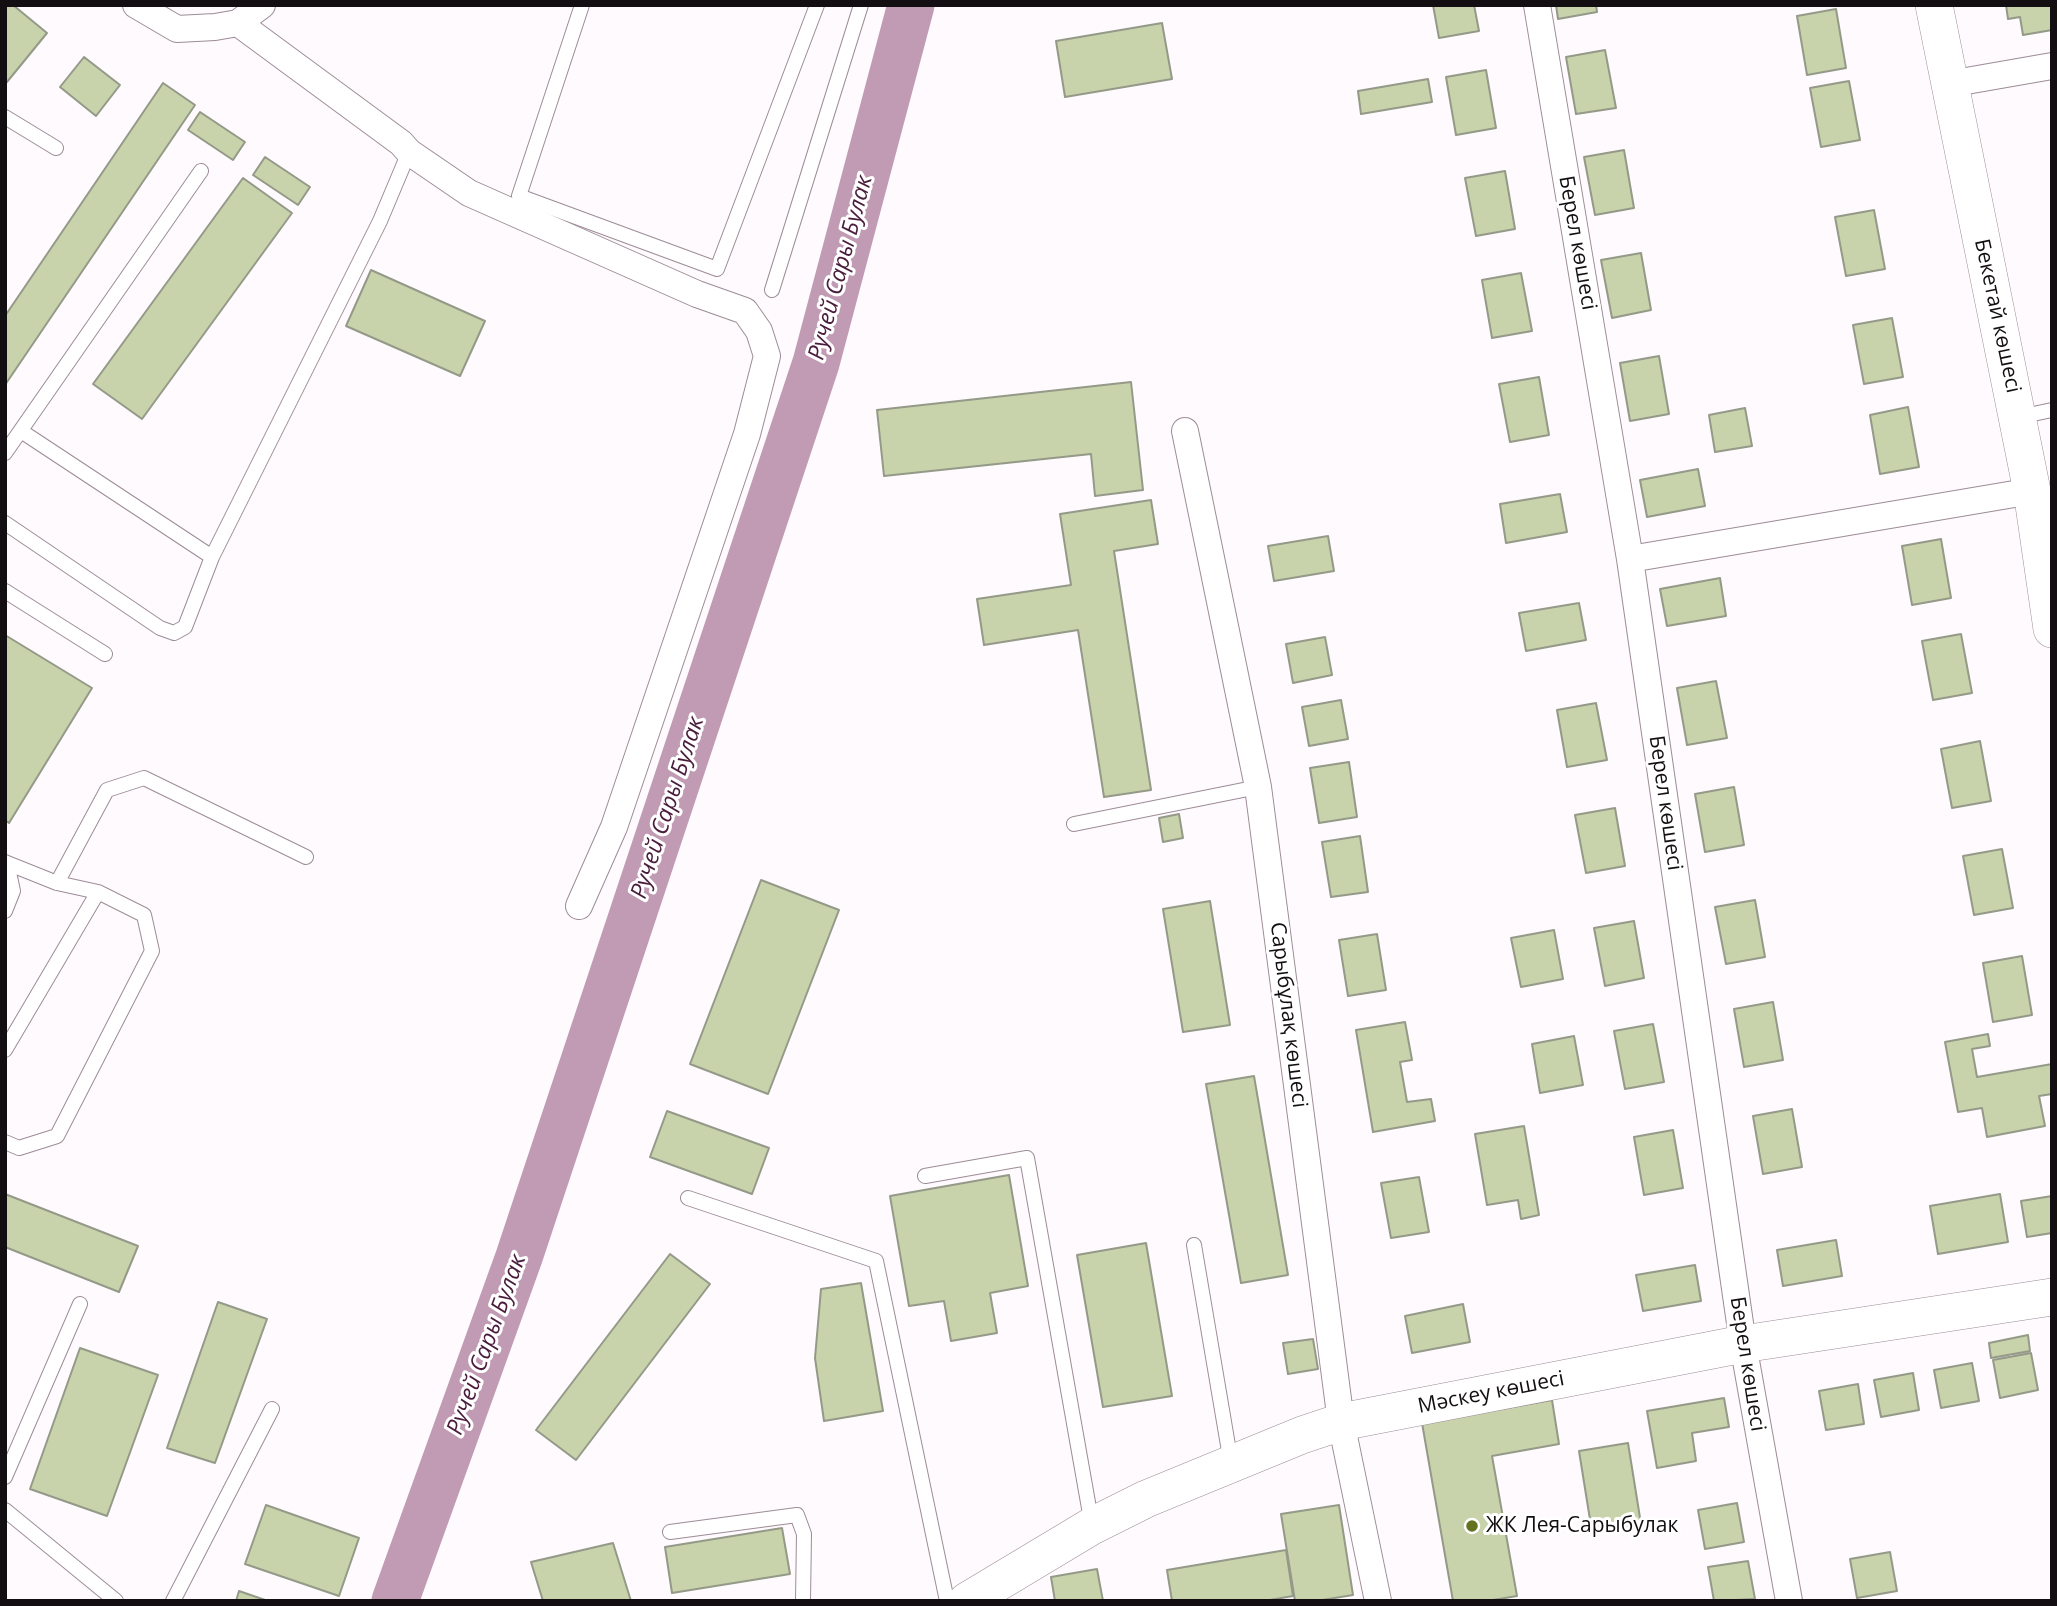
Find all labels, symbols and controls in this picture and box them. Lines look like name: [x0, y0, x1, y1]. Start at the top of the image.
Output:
water label: Ручей Сары Булак: [803, 173, 879, 363]
street label: Берел көшесі: [1553, 174, 1601, 312]
street label: Бекетай көшесі: [1968, 237, 2026, 395]
water label: Ручей Сары Булак: [626, 714, 710, 902]
street label: Берел көшесі: [1643, 734, 1687, 872]
street label: Сарыбұлақ көшесі: [1264, 921, 1312, 1109]
water label: Ручей Сары Булак: [442, 1251, 532, 1439]
street label: Берел көшесі: [1724, 1295, 1770, 1433]
street label: Мәскеу көшесі: [1416, 1366, 1566, 1420]
place label: ЖК Лея-Сарыбулак: [1486, 1513, 1678, 1539]
marker: ЖК Лея-Сарыбулак: [1464, 1518, 1480, 1534]

